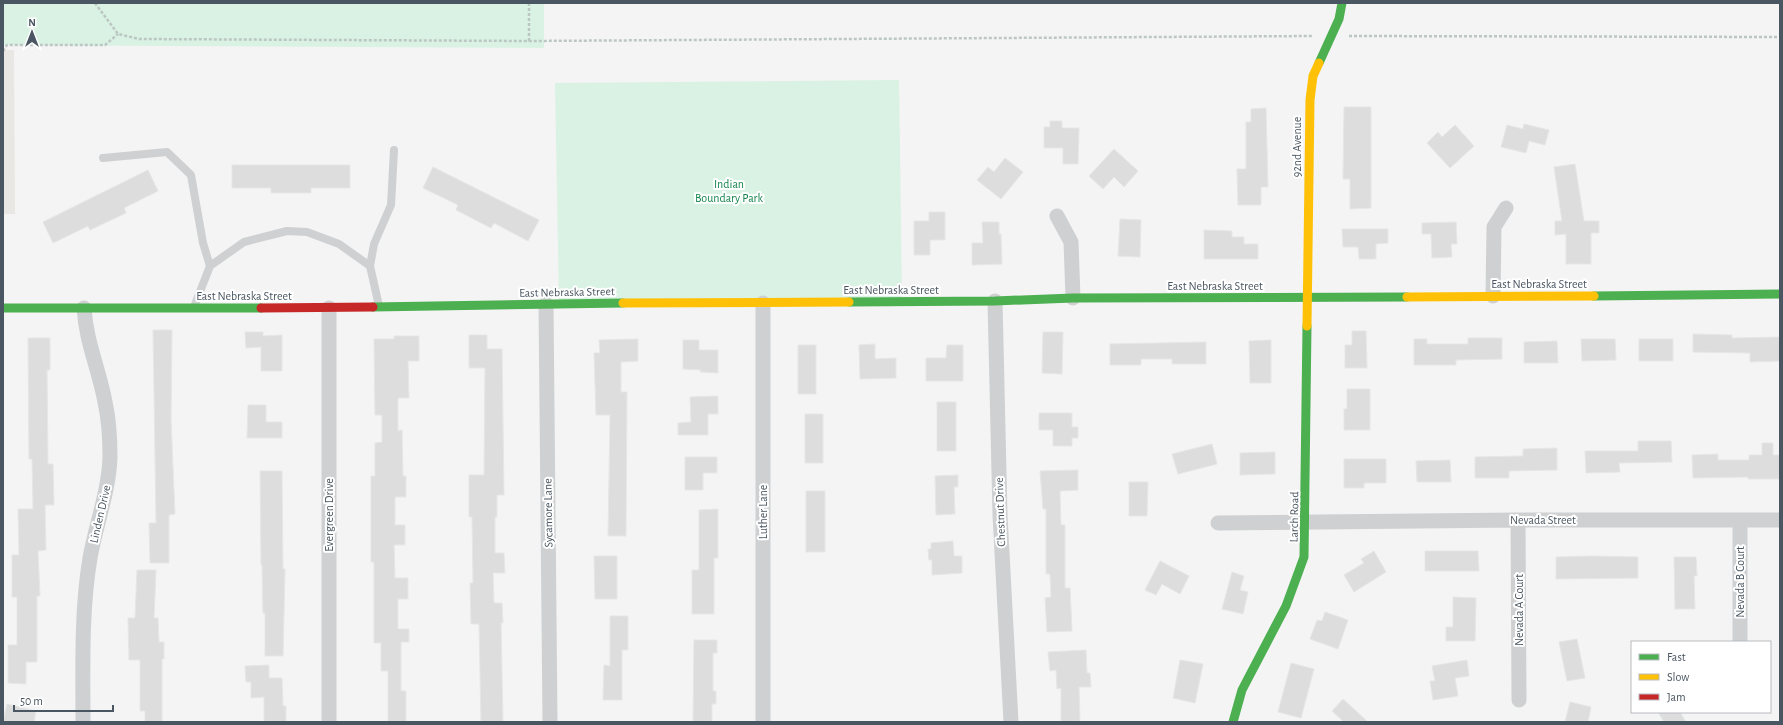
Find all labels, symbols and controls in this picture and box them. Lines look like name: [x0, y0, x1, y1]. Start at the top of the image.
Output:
north arrow: [12, 12, 52, 52]
text: N: [28, 17, 36, 28]
street label: 92nd Avenue: [1291, 117, 1303, 177]
park label: Indian Boundary Park: [695, 178, 763, 205]
street label: East Nebraska Street: [1491, 278, 1587, 290]
street label: East Nebraska Street: [1167, 280, 1263, 292]
street label: East Nebraska Street: [843, 284, 939, 296]
street label: East Nebraska Street: [519, 285, 615, 299]
street label: East Nebraska Street: [196, 290, 292, 302]
street label: Chestnut Drive: [993, 477, 1007, 547]
street label: Evergreen Drive: [323, 478, 335, 552]
street label: Sycamore Lane: [541, 478, 556, 548]
street label: Linden Drive: [88, 484, 112, 544]
street label: Luther Lane: [757, 485, 769, 539]
street label: Larch Road: [1288, 491, 1300, 543]
street label: Nevada Street: [1510, 514, 1576, 526]
street label: Nevada B Court: [1734, 546, 1746, 618]
street label: Nevada A Court: [1513, 574, 1525, 646]
legend: [1631, 641, 1771, 713]
text: Fast: [1667, 651, 1686, 663]
text: Slow: [1667, 671, 1689, 683]
scale bar: [14, 687, 113, 713]
text: Jam: [1667, 691, 1686, 703]
text: 50 m: [20, 695, 43, 707]

